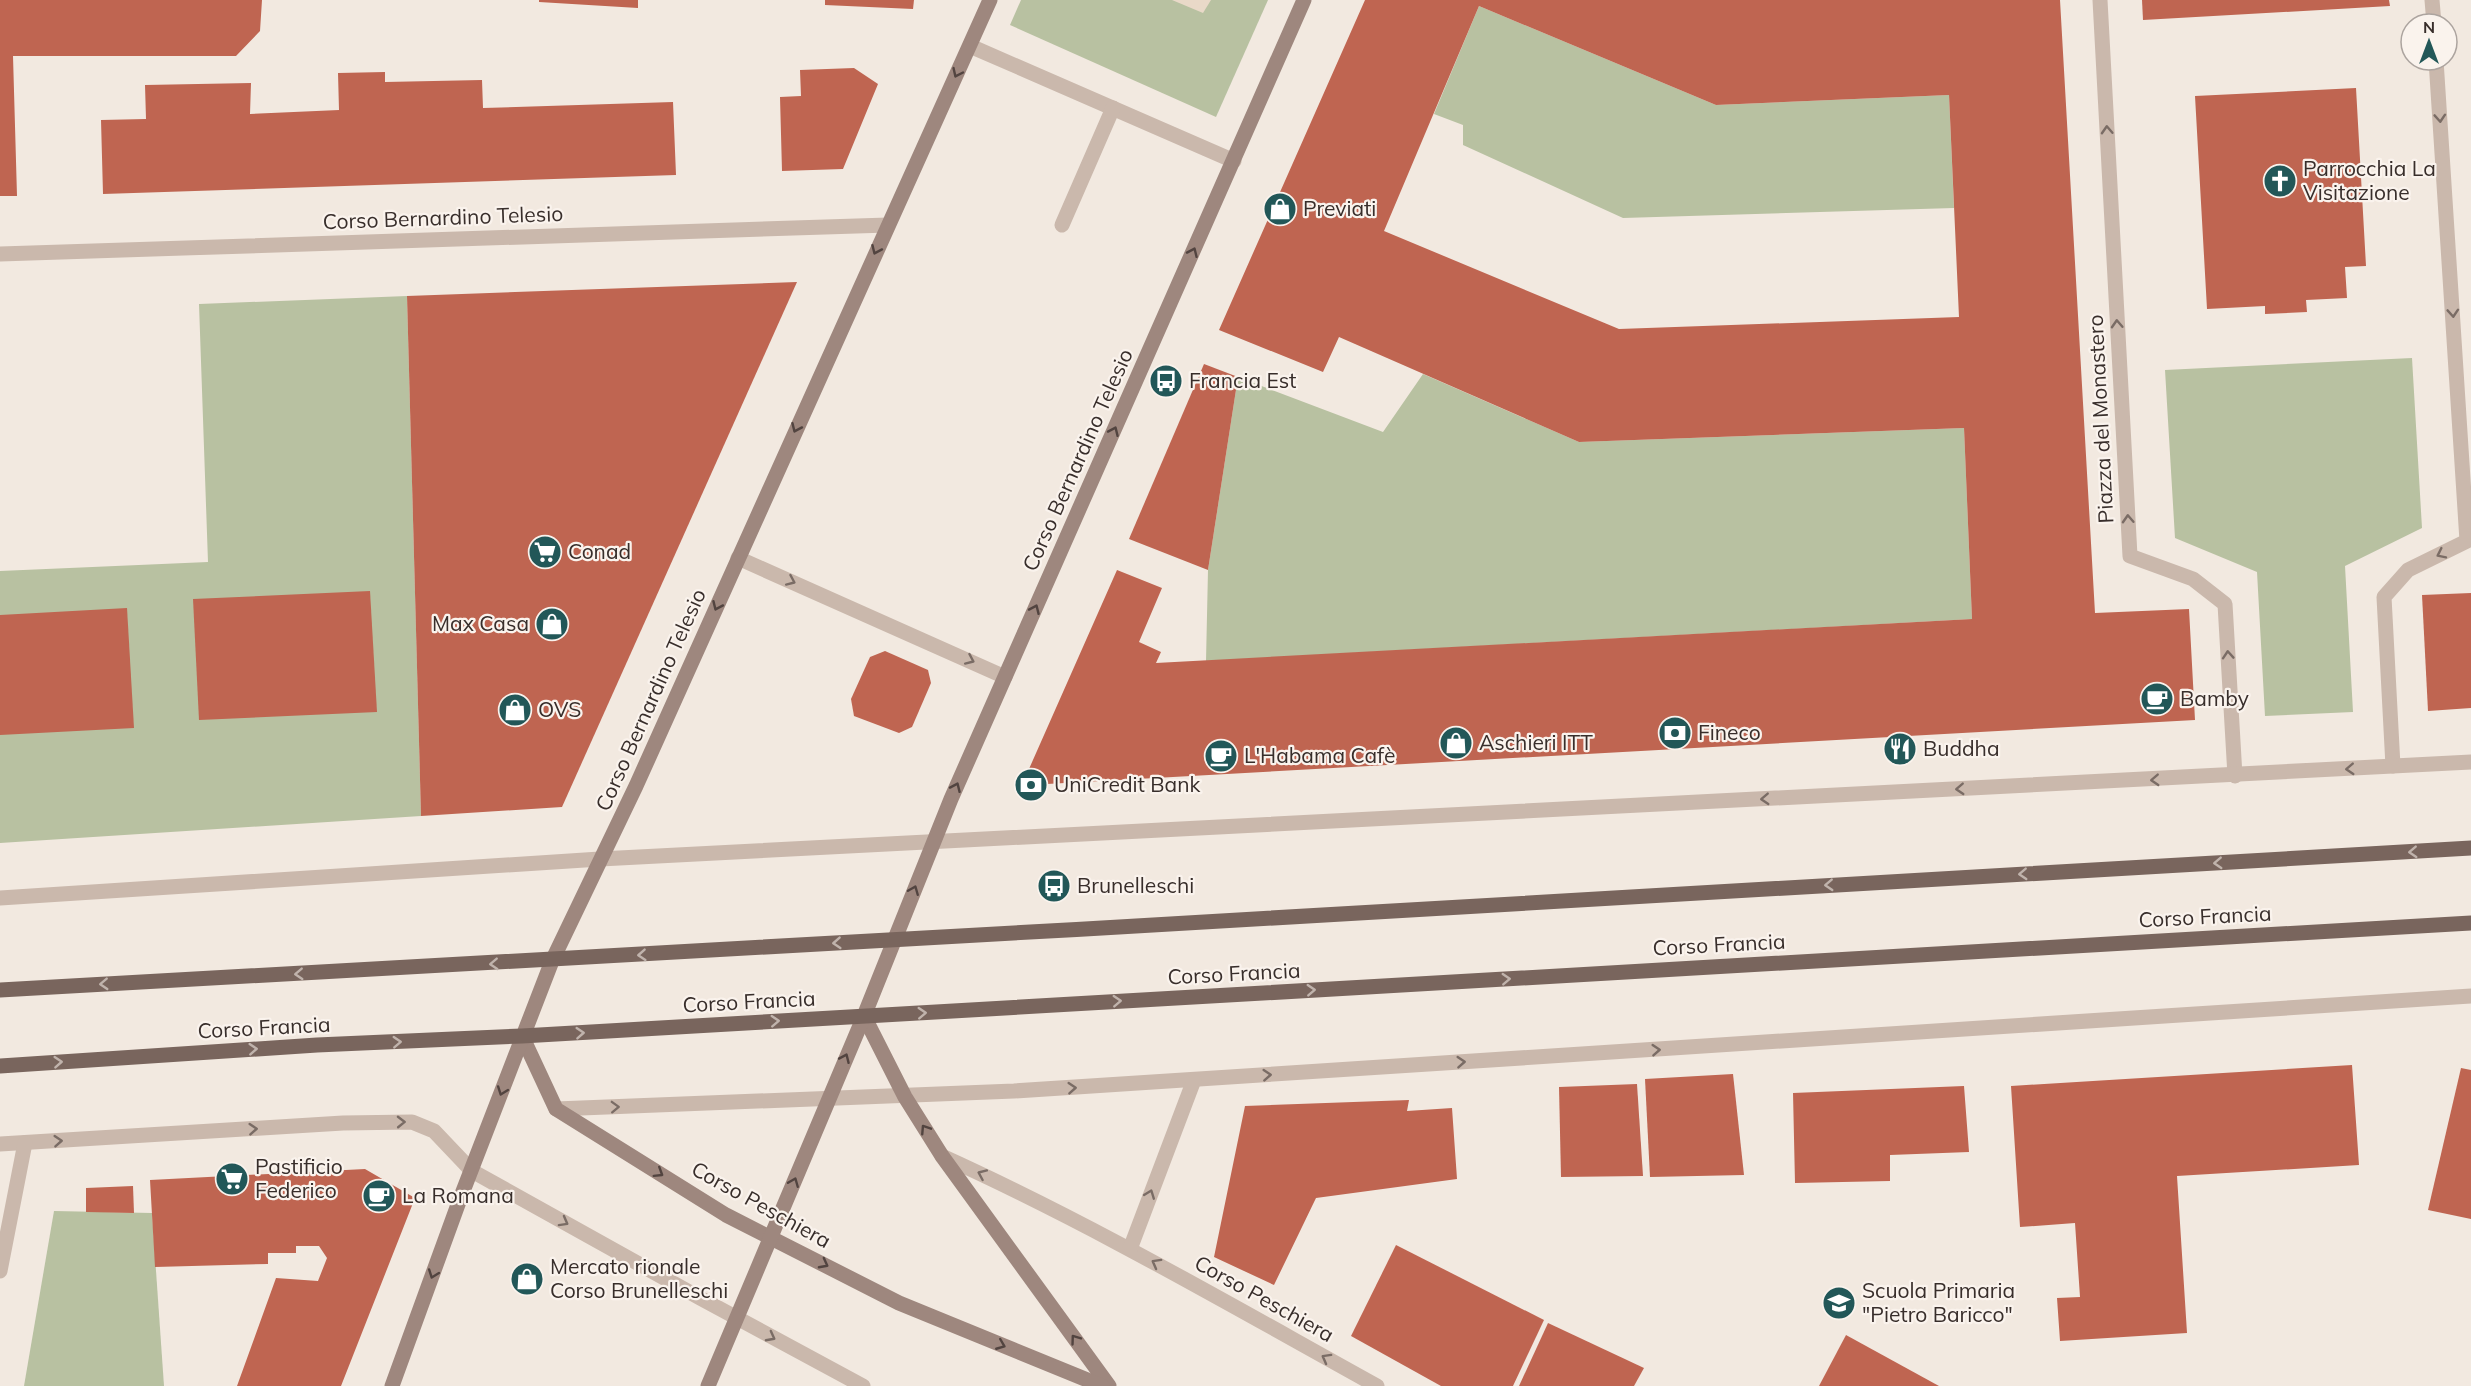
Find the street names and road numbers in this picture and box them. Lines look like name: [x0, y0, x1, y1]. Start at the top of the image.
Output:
street label: Corso Bernardino Telesio: [322, 200, 564, 234]
street label: Piazza del Monastero: [2082, 314, 2118, 524]
street label: Corso Bernardino Telesio: [1016, 344, 1138, 575]
street label: Corso Bernardino Telesio: [589, 584, 711, 815]
street label: Corso Francia: [2138, 900, 2272, 932]
street label: Corso Francia: [1652, 928, 1786, 960]
street label: Corso Francia: [1167, 957, 1301, 989]
street label: Corso Francia: [682, 985, 816, 1017]
street label: Corso Francia: [197, 1011, 331, 1043]
street label: Corso Peschiera: [687, 1155, 836, 1253]
street label: Corso Peschiera: [1190, 1249, 1339, 1347]

